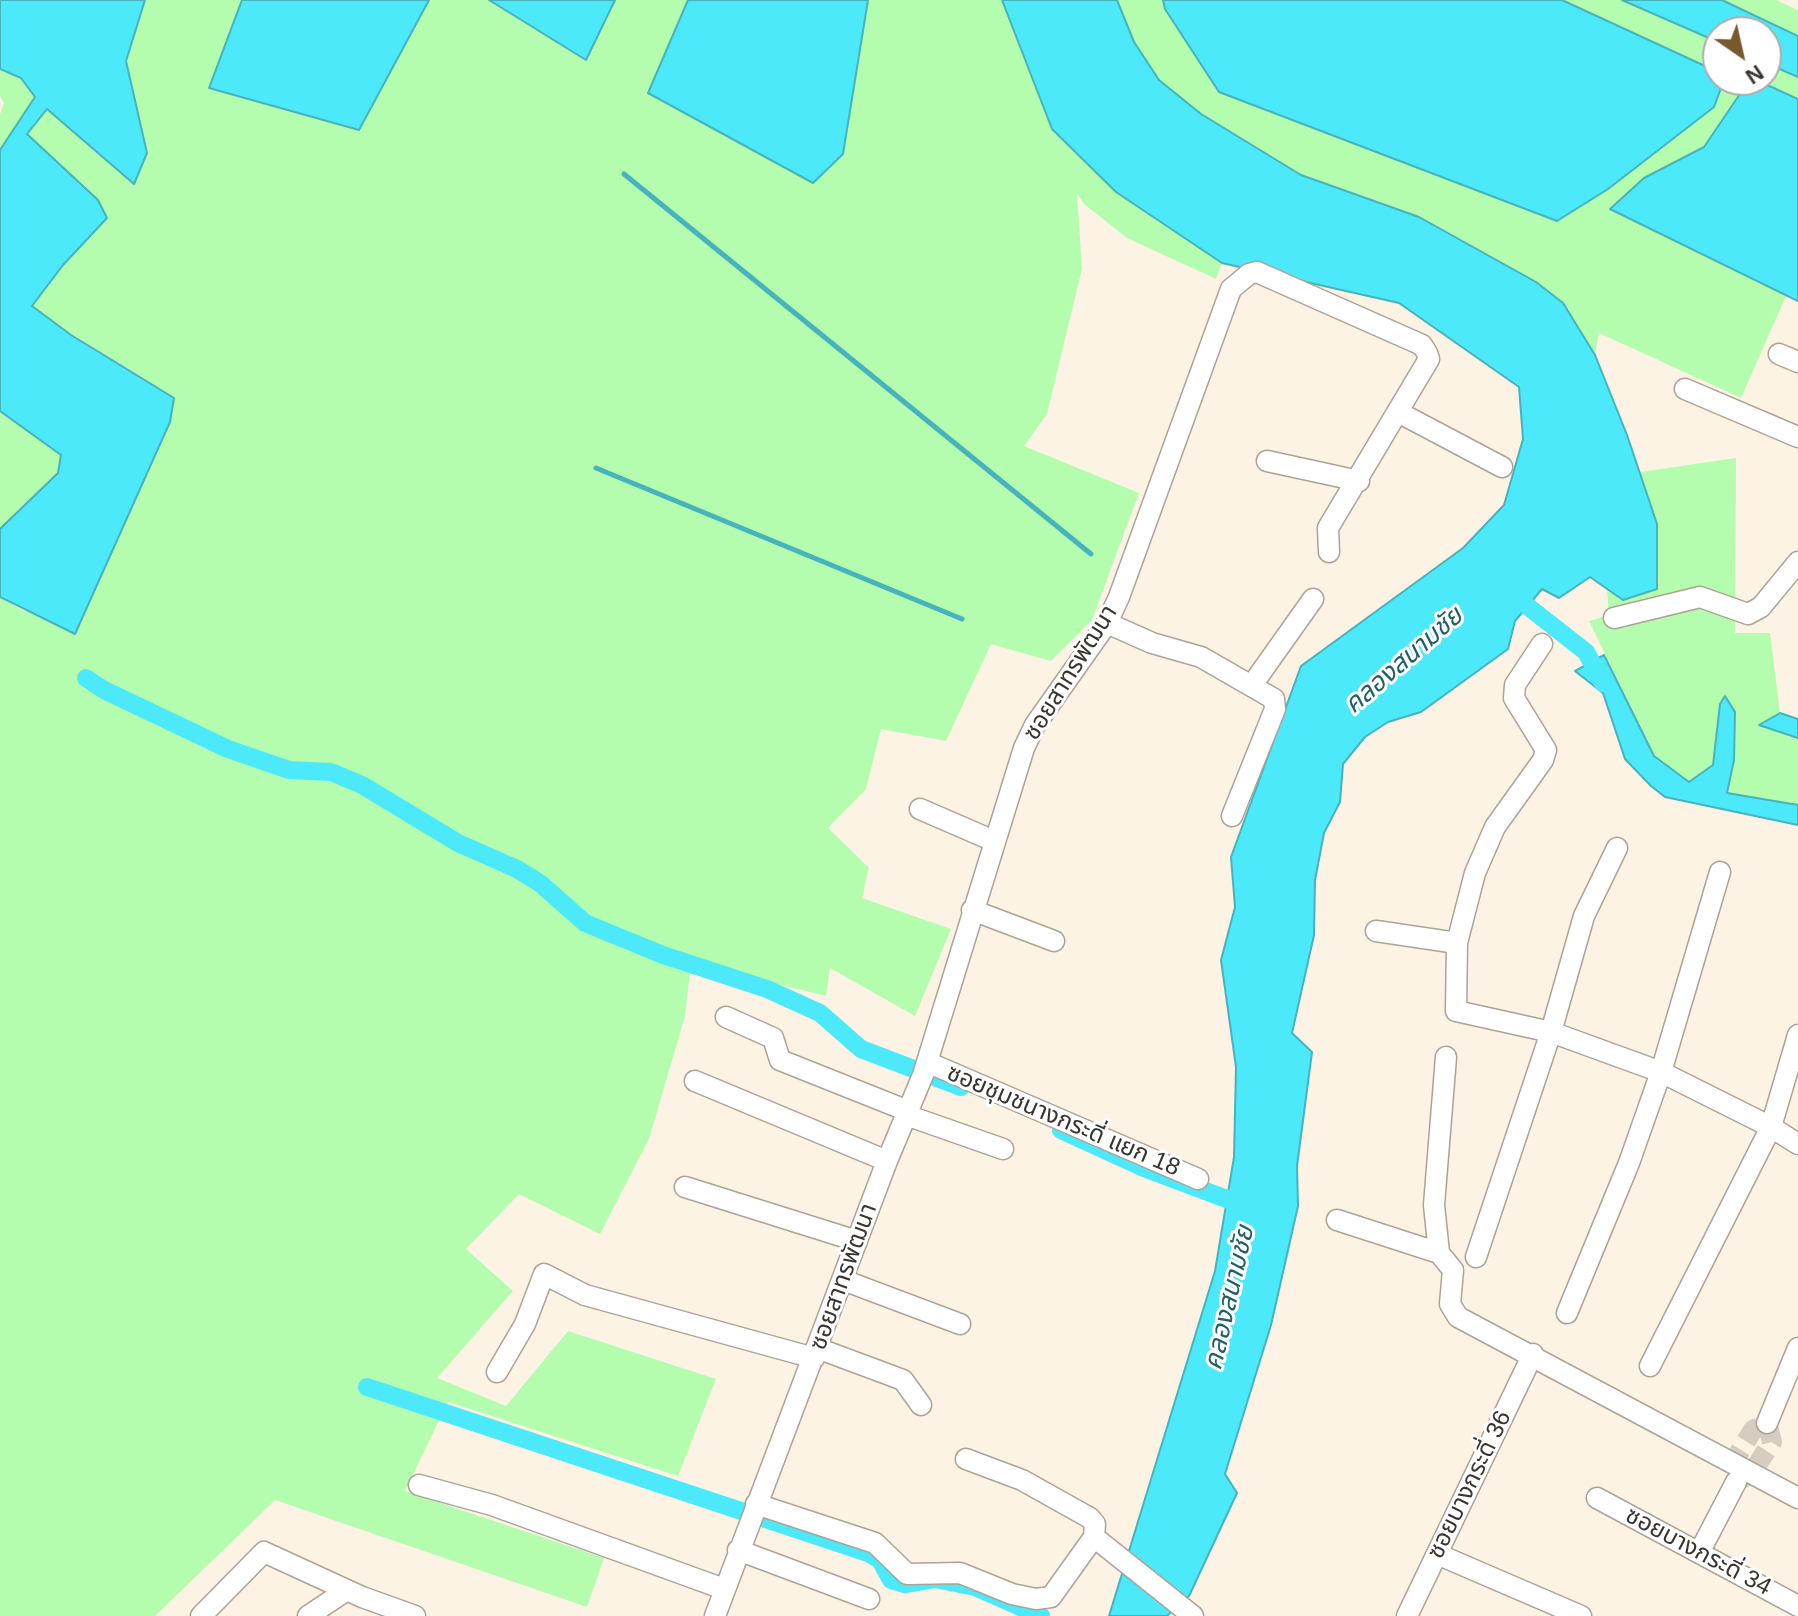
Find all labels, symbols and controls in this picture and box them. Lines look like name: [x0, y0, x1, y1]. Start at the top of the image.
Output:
north arrow: [1702, 16, 1782, 96]
text: N: [1741, 60, 1768, 89]
street label: ซอยสาทรพัฒนา: [1018, 600, 1124, 746]
water label: คลองสนามชัย: [1338, 601, 1470, 721]
street label: ซอยชุมชนางกระดี่ แยก 18: [942, 1059, 1184, 1183]
street label: ซอยสาทรพัฒนา: [804, 1200, 884, 1354]
water label: คลองสนามชัย: [1198, 1223, 1262, 1373]
street label: ซอยบางกระดี่ 36: [1422, 1406, 1518, 1564]
street label: ซอยบางกระดี่ 34: [1620, 1502, 1776, 1602]

